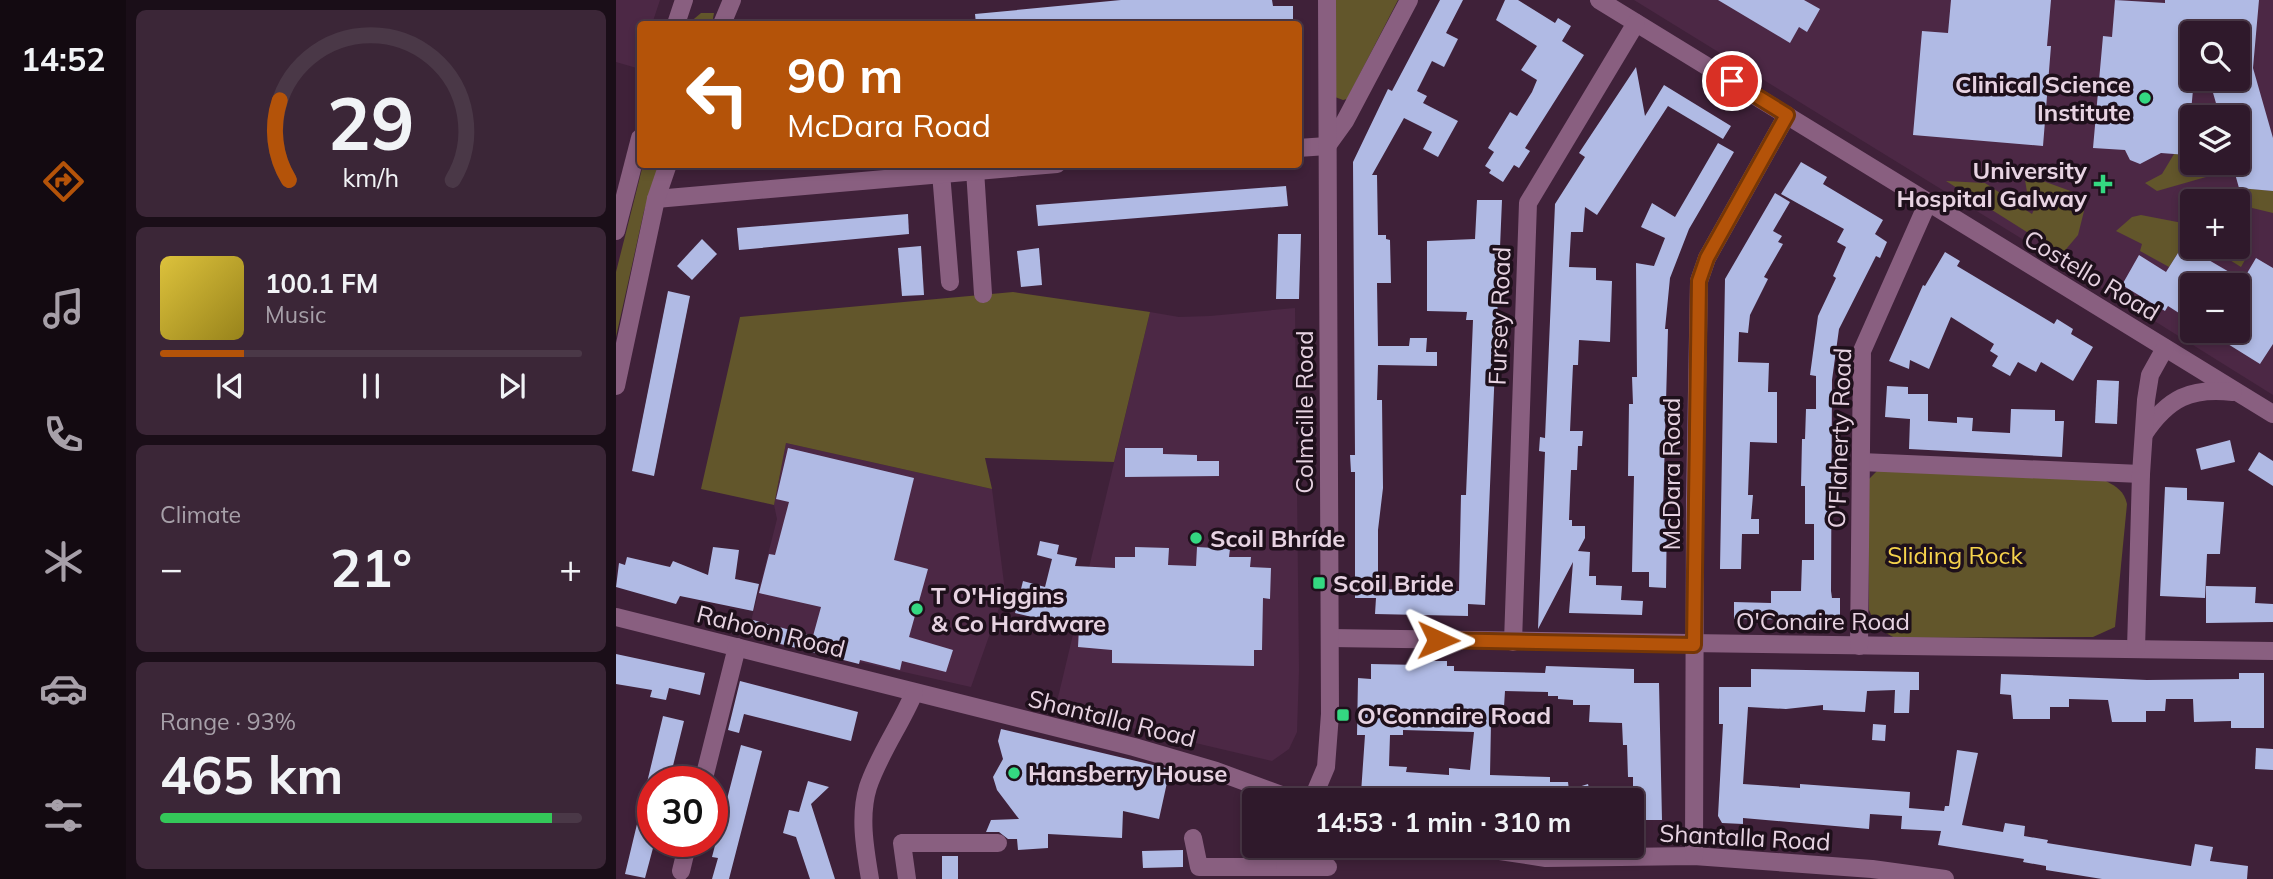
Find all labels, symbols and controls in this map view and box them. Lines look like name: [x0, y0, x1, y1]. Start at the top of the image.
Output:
map controls: [2180, 21, 2250, 343]
button: search: [2180, 21, 2250, 91]
text: 14:52: [21, 39, 105, 79]
text: 90 m: [787, 44, 903, 105]
icon: left: [672, 49, 763, 140]
pin: [1702, 51, 1762, 111]
icon: arrive: [1713, 62, 1751, 100]
place label: Clinical Science Institute: [1955, 69, 2131, 127]
text: 29: [327, 77, 415, 168]
marker: Clinical Science Institute: [2137, 90, 2153, 106]
text: McDara Road: [787, 105, 991, 145]
button: layers: [2180, 105, 2250, 175]
place label: University Hospital Galway: [1897, 155, 2088, 213]
icon: directions: [39, 157, 88, 206]
text: km/h: [343, 161, 399, 192]
marker: University Hospital Galway: [2093, 174, 2113, 194]
button: +: [2180, 189, 2250, 259]
street label: Costello Road: [2019, 223, 2165, 327]
street label: Fursey Road: [1482, 246, 1516, 386]
text: 100.1 FM: [265, 267, 378, 300]
button: −: [2180, 273, 2250, 343]
icon: music: [39, 284, 88, 333]
text: Music: [265, 300, 326, 329]
street label: Colmcille Road: [1289, 330, 1319, 494]
street label: O'Flaherty Road: [1821, 347, 1857, 529]
icon: previous: [211, 367, 249, 405]
icon: pause: [352, 367, 390, 405]
icon: next: [493, 367, 531, 405]
street label: McDara Road: [1656, 398, 1686, 550]
icon: phone: [39, 410, 88, 459]
text: Climate: [160, 500, 241, 529]
place label: Scoil Bhríde: [1210, 523, 1345, 553]
marker: Scoil Bhríde: [1188, 530, 1204, 546]
text: 21°: [330, 535, 412, 600]
icon: climate: [39, 537, 88, 586]
park label: Sliding Rock: [1887, 540, 2023, 570]
text: −: [160, 544, 183, 592]
text: +: [559, 544, 582, 592]
place label: Scoil Bride: [1333, 568, 1454, 598]
marker: Scoil Bride: [1311, 575, 1327, 591]
place label: T O'Higgins & Co Hardware: [931, 580, 1106, 638]
street label: Rahoon Road: [694, 598, 848, 664]
marker: T O'Higgins & Co Hardware: [909, 601, 925, 617]
position arrow: [1401, 603, 1475, 677]
street label: O'Conaire Road: [1736, 606, 1910, 636]
icon: car: [39, 664, 88, 713]
street label: Shantalla Road: [1025, 683, 1199, 753]
place label: O'Connaire Road: [1357, 700, 1551, 730]
text: Range · 93%: [160, 707, 296, 736]
marker: O'Connaire Road: [1335, 707, 1351, 723]
text: 465 km: [160, 742, 343, 807]
place label: Hansberry House: [1028, 758, 1227, 788]
marker: Hansberry House: [1006, 765, 1022, 781]
speed limit sign: 30: [637, 766, 728, 857]
icon: filters: [39, 791, 88, 840]
text: 14:53 · 1 min · 310 m: [1315, 806, 1571, 839]
street label: Shantalla Road: [1659, 818, 1831, 856]

